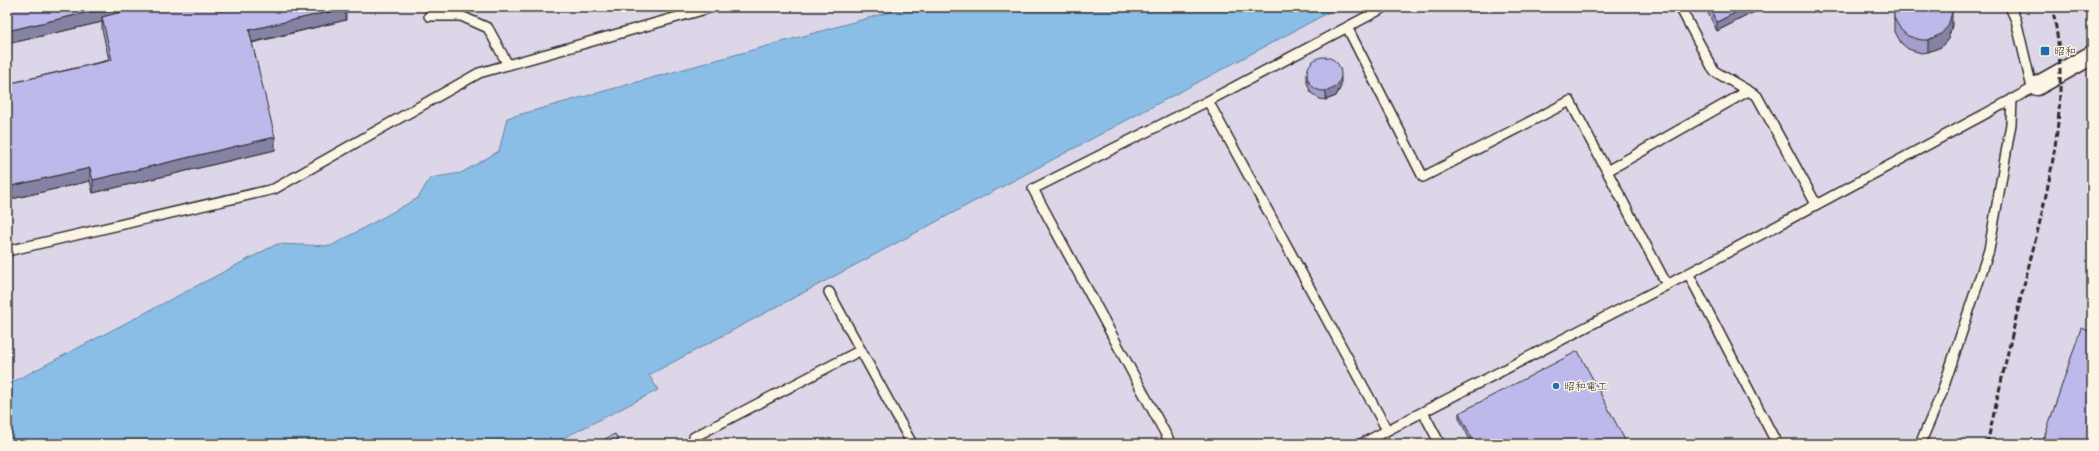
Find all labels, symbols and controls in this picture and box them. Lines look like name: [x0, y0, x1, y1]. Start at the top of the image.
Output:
place label: 昭和: [2054, 44, 2076, 58]
marker: 昭和: [2039, 45, 2051, 57]
place label: 昭和電工: [1564, 379, 1608, 393]
marker: 昭和電工: [1551, 381, 1561, 391]

